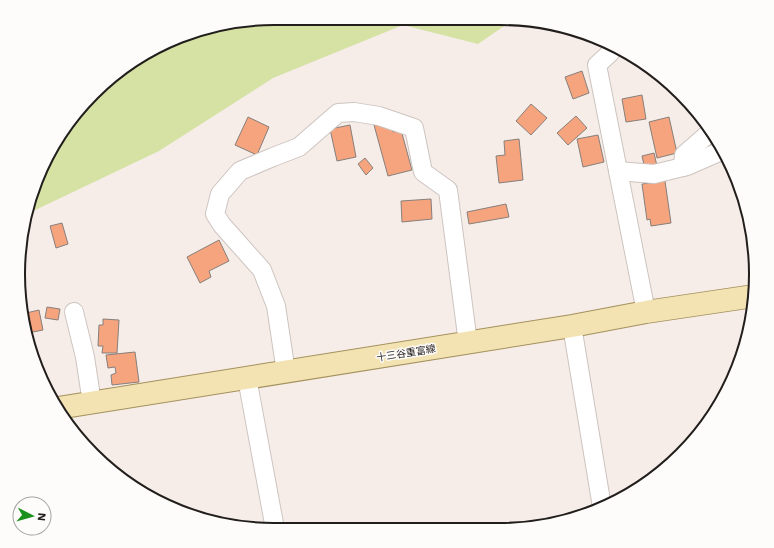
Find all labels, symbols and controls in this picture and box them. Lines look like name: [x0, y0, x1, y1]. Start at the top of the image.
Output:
street label: 十三谷重富線: [376, 343, 436, 363]
north arrow: [12, 496, 52, 536]
text: N: [35, 512, 48, 522]

